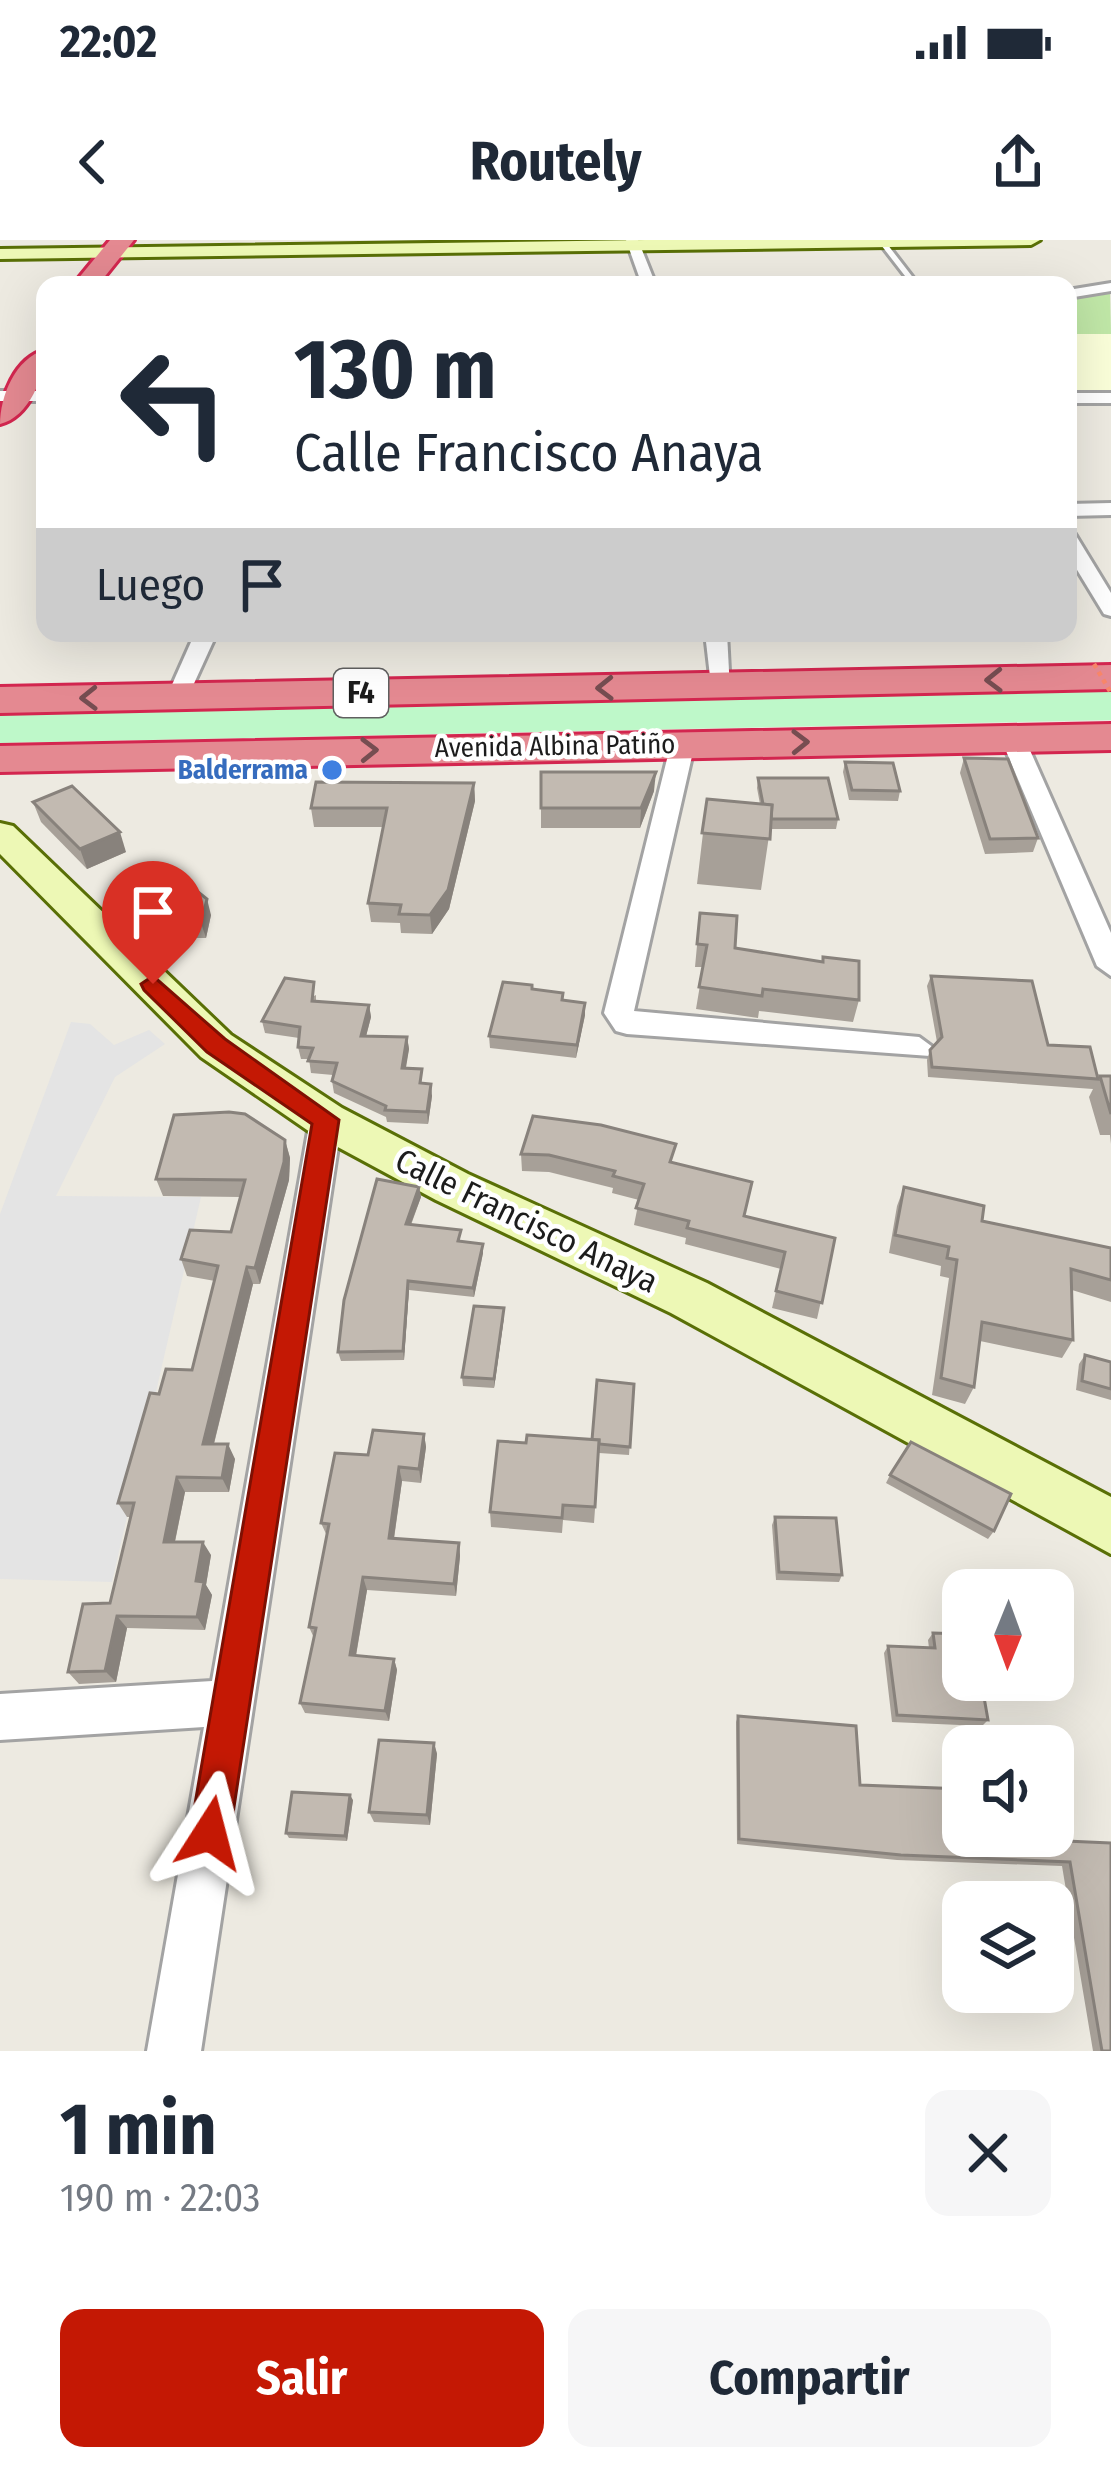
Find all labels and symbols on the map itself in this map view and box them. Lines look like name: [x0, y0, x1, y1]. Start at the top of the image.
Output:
one-way arrow: [984, 666, 1003, 692]
road number: F4: [334, 669, 388, 717]
one-way arrow: [595, 674, 614, 700]
one-way arrow: [79, 685, 98, 711]
street label: Avenida Albina Patiño: [434, 728, 676, 764]
one-way arrow: [791, 729, 810, 755]
one-way arrow: [360, 738, 379, 764]
place label: Balderrama: [178, 754, 308, 786]
marker: Balderrama: [319, 757, 345, 783]
pin: [102, 861, 204, 984]
street label: Calle Francisco Anaya: [389, 1140, 664, 1302]
north arrow: [942, 1569, 1074, 1701]
position arrow: [147, 1770, 273, 1896]

